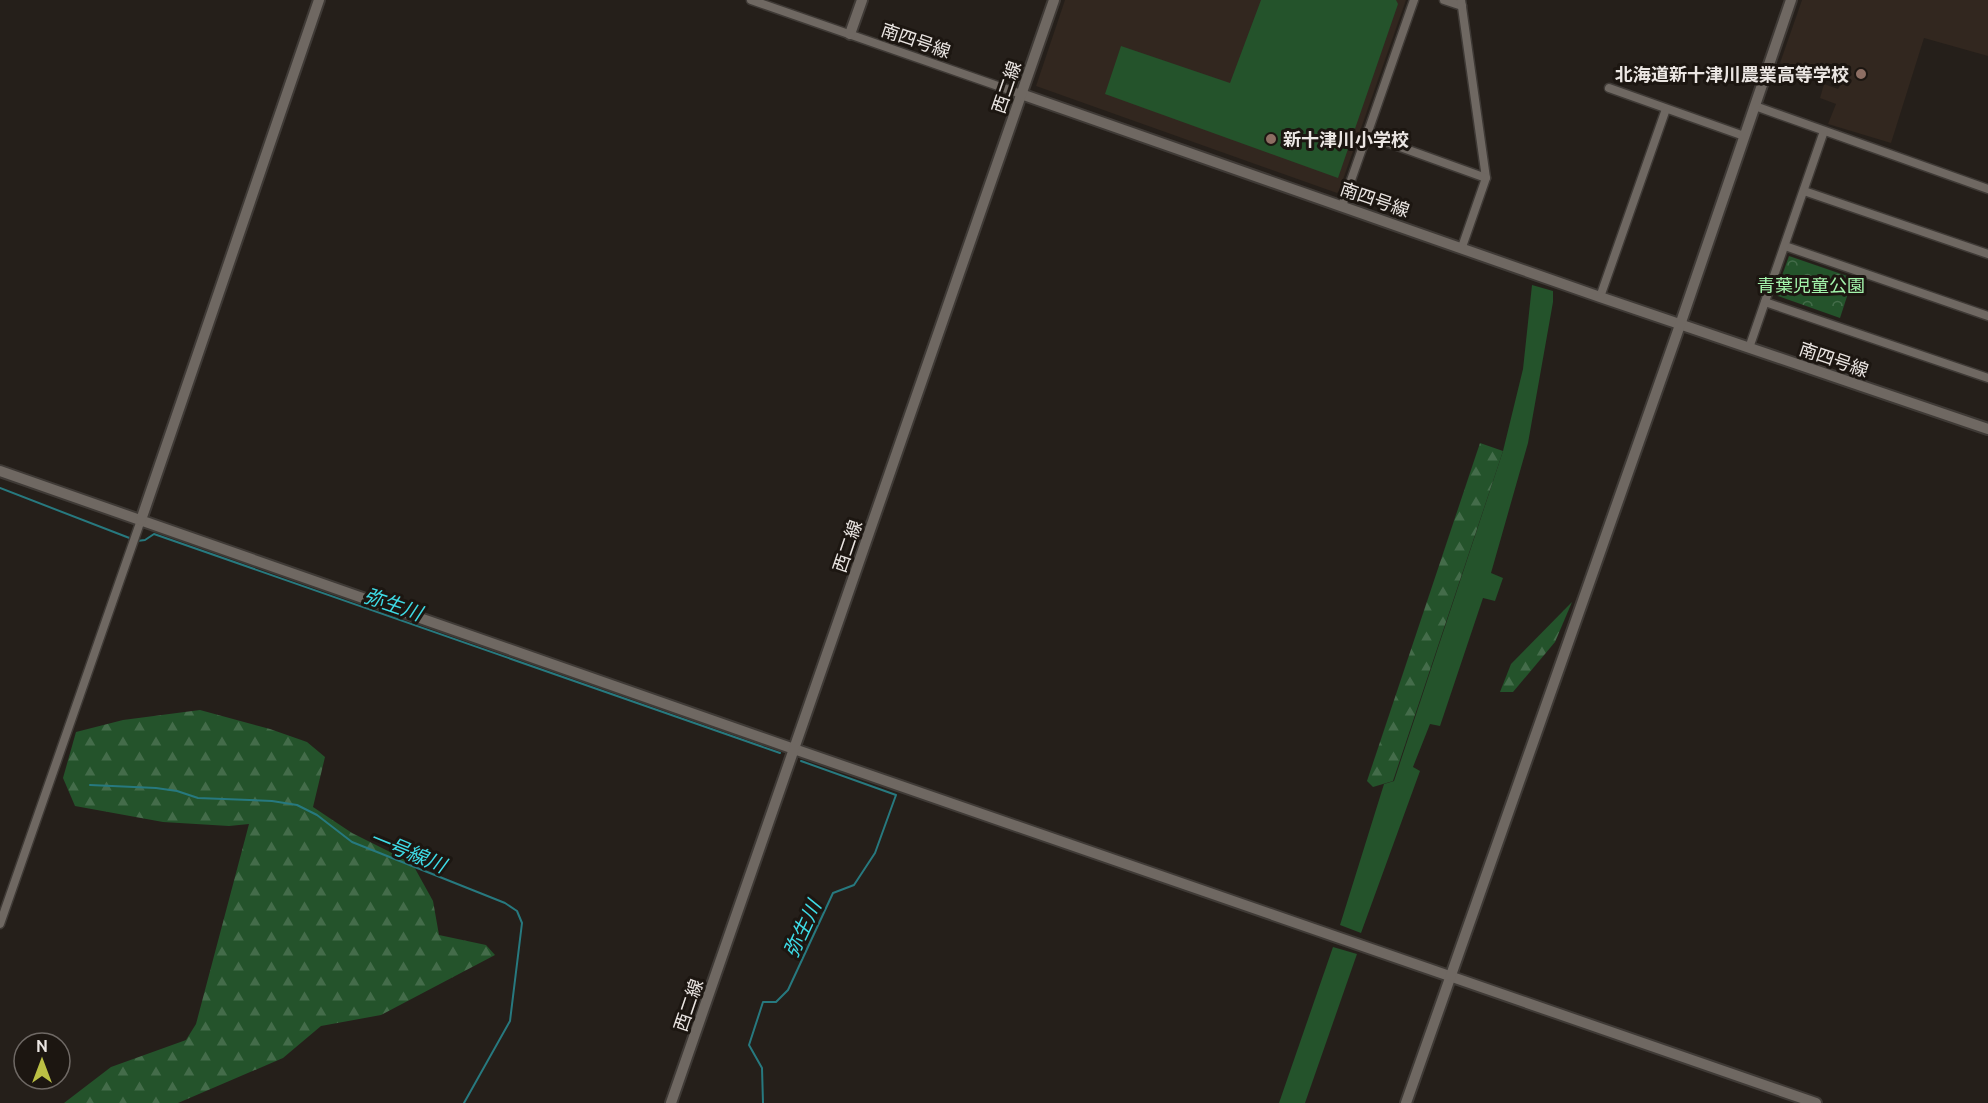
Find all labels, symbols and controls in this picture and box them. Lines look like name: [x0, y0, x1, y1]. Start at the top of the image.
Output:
street label: 南四号線: [879, 19, 953, 61]
street label: 西二線: [988, 58, 1024, 116]
place label: 北海道新十津川農業高等学校: [1615, 64, 1849, 84]
marker: 北海道新十津川農業高等学校: [1854, 67, 1868, 81]
place label: 新十津川小学校: [1283, 129, 1409, 149]
marker: 新十津川小学校: [1264, 132, 1278, 146]
street label: 南四号線: [1338, 178, 1412, 220]
park label: 青葉児童公園: [1757, 275, 1865, 295]
street label: 南四号線: [1797, 338, 1871, 380]
street label: 西二線: [829, 517, 865, 575]
water label: 弥生川: [361, 583, 427, 625]
water label: 一号線川: [367, 825, 451, 877]
water label: 弥生川: [779, 895, 826, 961]
street label: 西二線: [670, 976, 706, 1034]
north arrow: [12, 1031, 72, 1091]
text: N: [36, 1037, 48, 1055]

